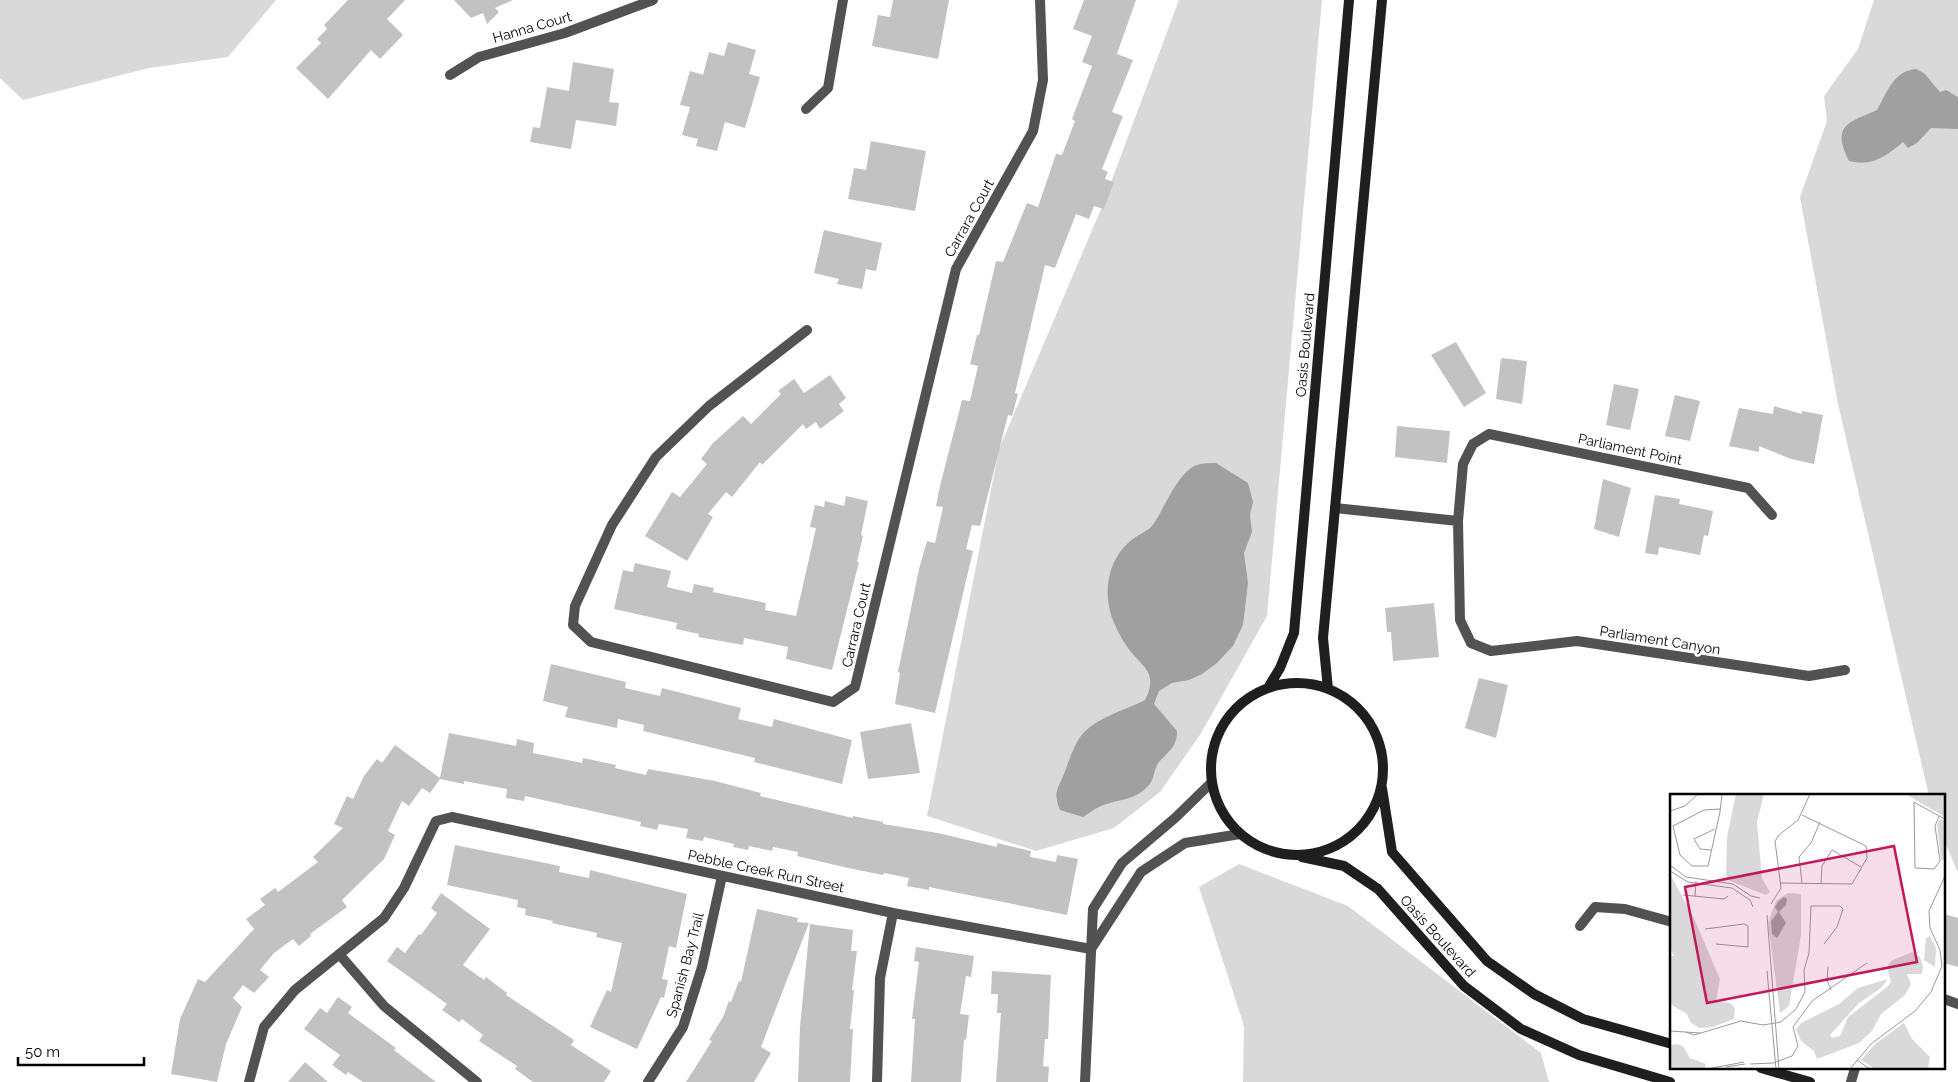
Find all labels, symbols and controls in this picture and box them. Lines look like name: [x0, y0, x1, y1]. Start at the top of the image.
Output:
street label: Hanna Court: [491, 8, 574, 46]
street label: Carrara Court: [941, 176, 997, 260]
street label: Oasis Boulevard: [1292, 292, 1318, 398]
street label: Parliament Point: [1577, 430, 1684, 468]
street label: Carrara Court: [838, 581, 874, 669]
street label: Parliament Canyon: [1598, 623, 1722, 657]
inset map: [1670, 794, 1946, 1070]
street label: Pebble Creek Run Street: [686, 847, 846, 895]
street label: Oasis Boulevard: [1397, 892, 1479, 980]
street label: Spanish Bay Trail: [663, 910, 707, 1019]
scale bar: [18, 1034, 144, 1066]
text: 50 m: [25, 1043, 60, 1061]

